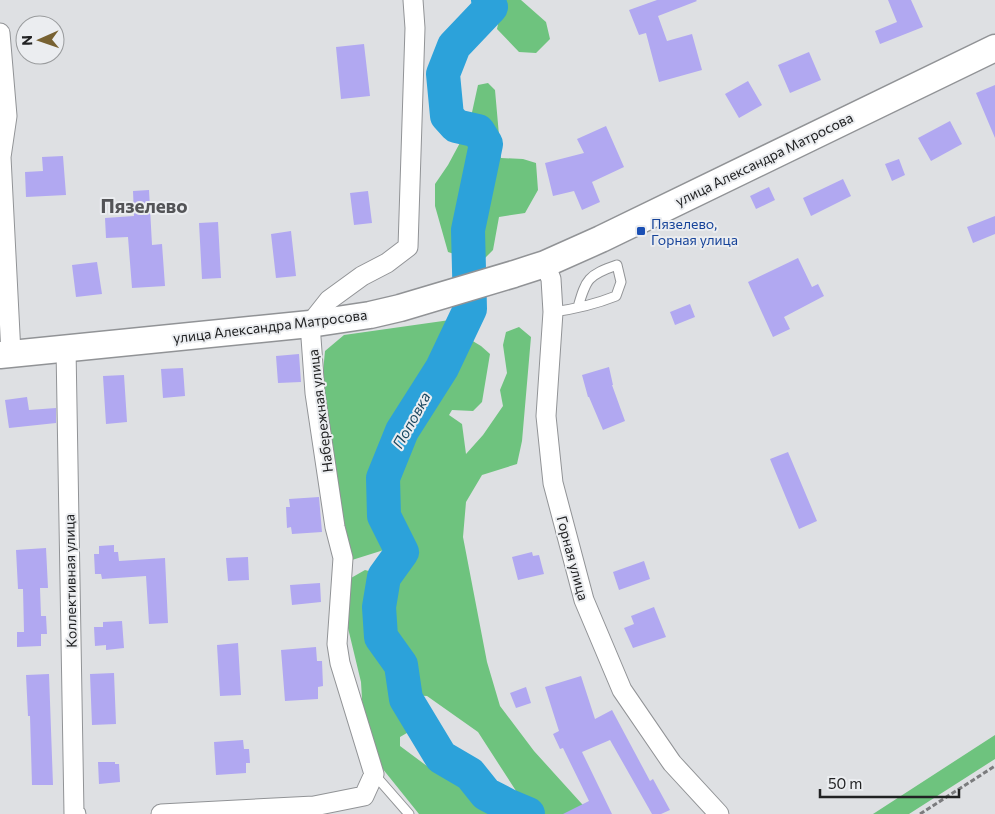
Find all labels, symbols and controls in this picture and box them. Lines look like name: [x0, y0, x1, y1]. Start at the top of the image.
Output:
north arrow: [15, 15, 65, 65]
text: N: [18, 35, 35, 46]
street label: улица Александра Матросова: [672, 109, 856, 209]
district label: Пязелево: [100, 194, 188, 217]
place label: Пязелево, Горная улица: [651, 215, 738, 248]
marker: Пязелево, Горная улица: [635, 225, 647, 237]
street label: улица Александра Матросова: [172, 306, 368, 346]
street label: Набережная улица: [304, 348, 336, 474]
water label: Поповка: [388, 389, 434, 451]
street label: Коллективная улица: [60, 514, 80, 648]
street label: Горная улица: [554, 514, 592, 602]
scale bar: [820, 766, 959, 798]
text: 50 m: [828, 774, 862, 792]

